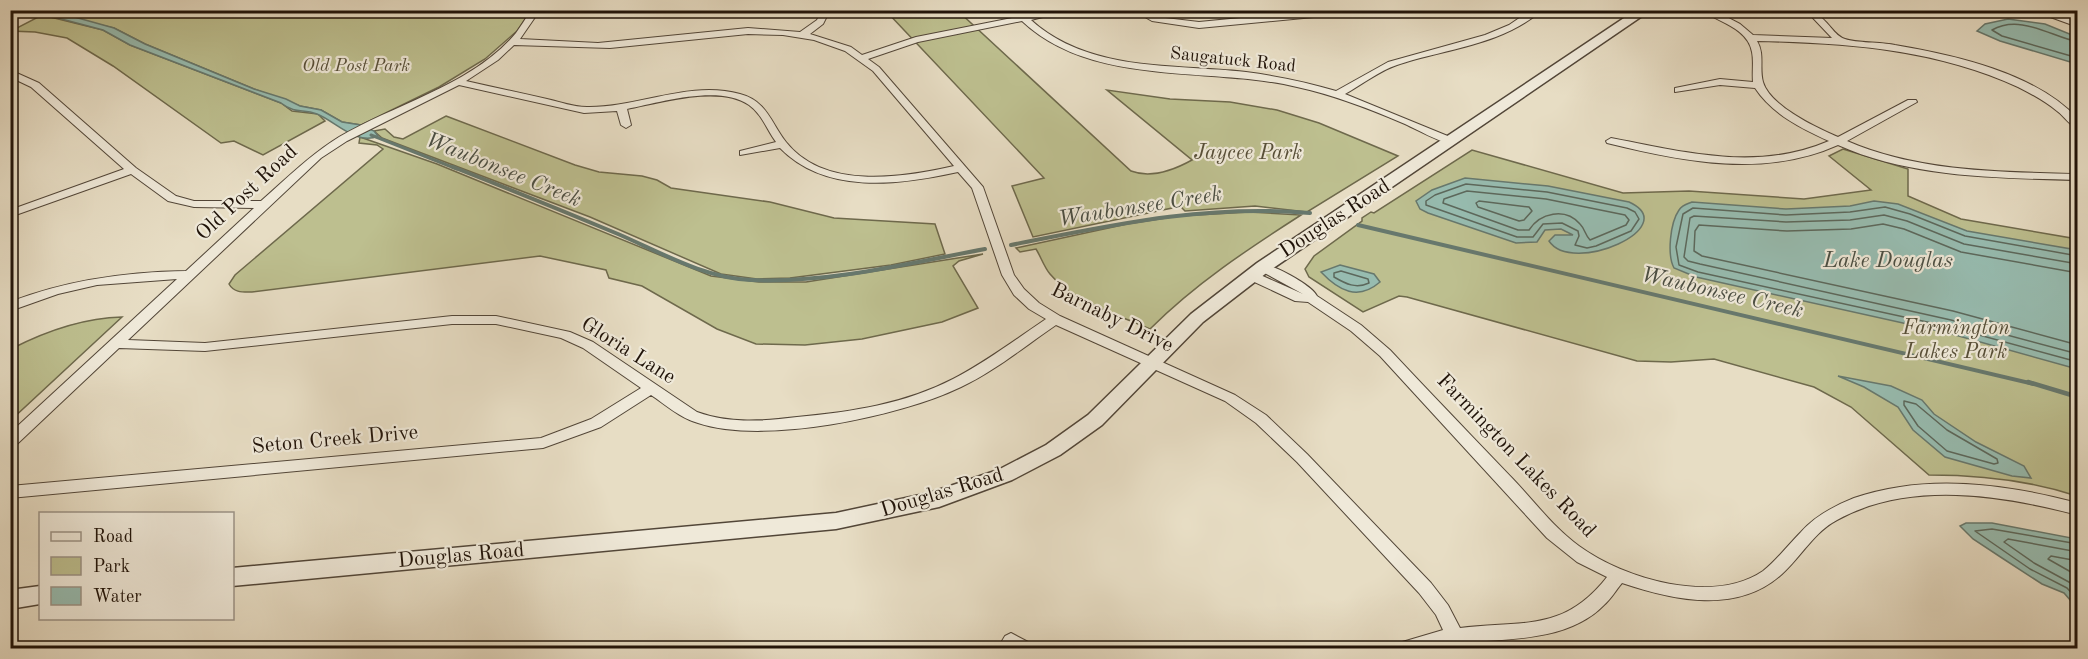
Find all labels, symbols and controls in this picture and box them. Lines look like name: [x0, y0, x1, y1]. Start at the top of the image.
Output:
street label: Saugatuck Road: [1169, 44, 1297, 76]
park label: Old Post Park: [302, 57, 410, 75]
water label: Waubonsee Creek: [422, 129, 584, 211]
street label: Old Post Road: [192, 141, 302, 245]
park label: Jaycee Park: [1194, 143, 1302, 164]
street label: Douglas Road: [1276, 176, 1394, 262]
water label: Waubonsee Creek: [1056, 183, 1224, 231]
water label: Lake Douglas: [1822, 250, 1953, 272]
water label: Waubonsee Creek: [1639, 264, 1806, 322]
street label: Barnaby Drive: [1047, 279, 1177, 357]
street label: Gloria Lane: [577, 314, 679, 388]
park label: Farmington Lakes Park: [1901, 318, 2010, 363]
street label: Farmington Lakes Road: [1433, 370, 1600, 542]
street label: Seton Creek Drive: [251, 422, 419, 458]
street label: Douglas Road: [878, 464, 1006, 522]
legend: [39, 512, 234, 620]
text: Road: [93, 528, 133, 546]
street label: Douglas Road: [397, 540, 525, 572]
text: Park: [93, 558, 130, 576]
text: Water: [93, 588, 142, 606]

